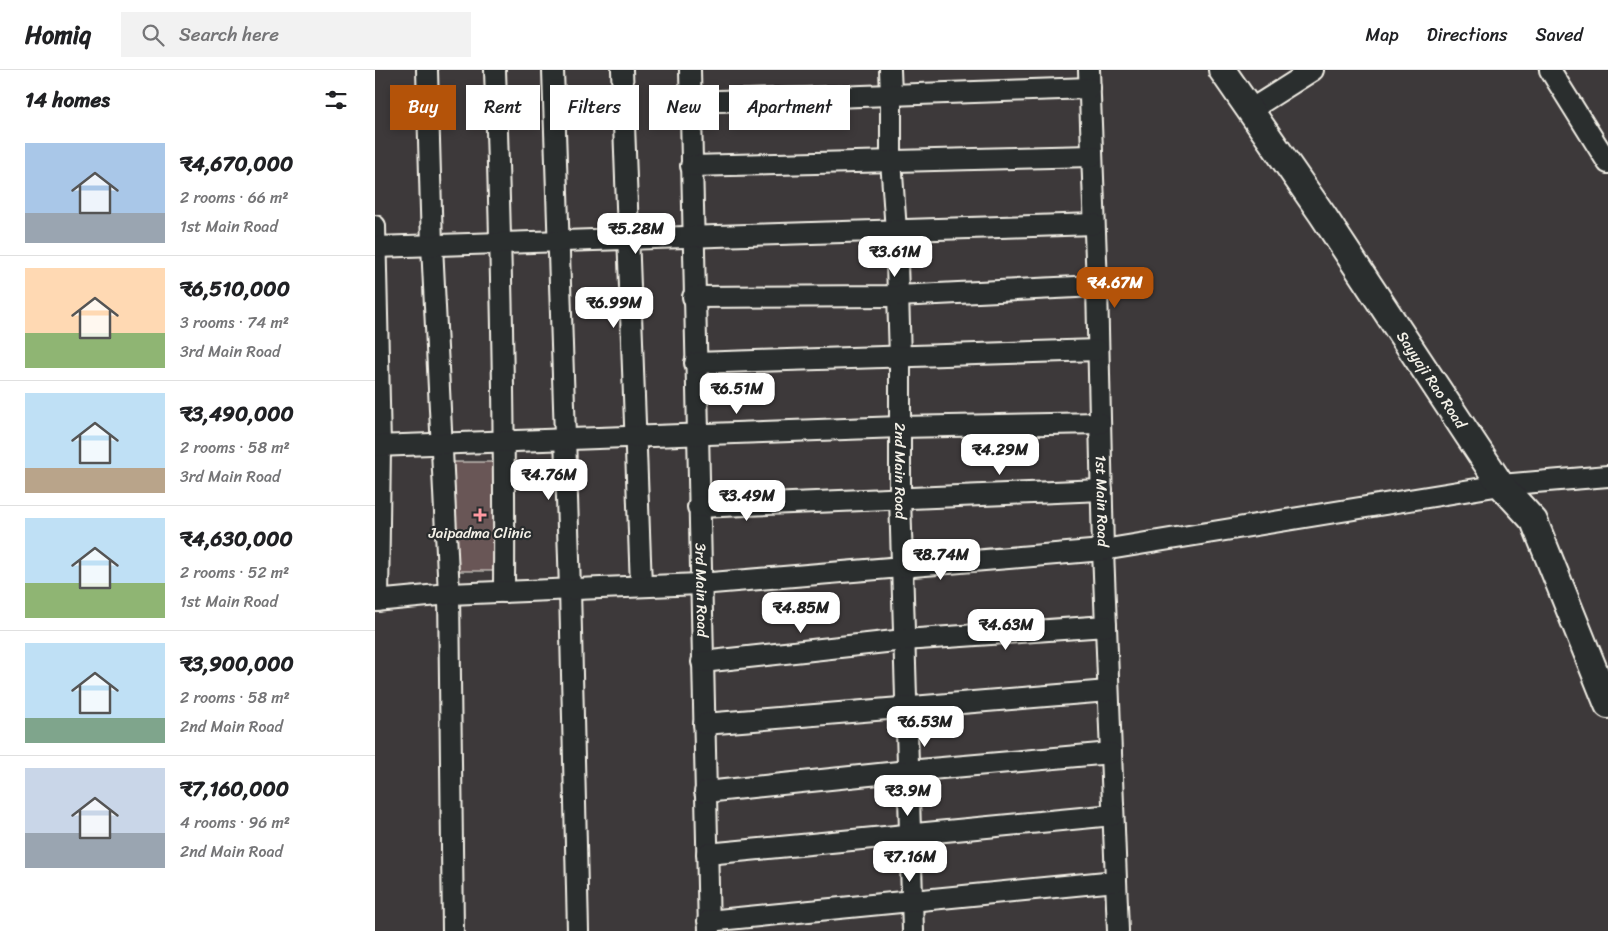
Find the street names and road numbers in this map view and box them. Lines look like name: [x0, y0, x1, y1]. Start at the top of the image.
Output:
street label: Sayyaji Rao Road: [1390, 326, 1474, 435]
street label: 2nd Main Road: [887, 422, 914, 520]
street label: 1st Main Road: [1088, 455, 1116, 548]
street label: 3rd Main Road: [687, 543, 716, 638]

